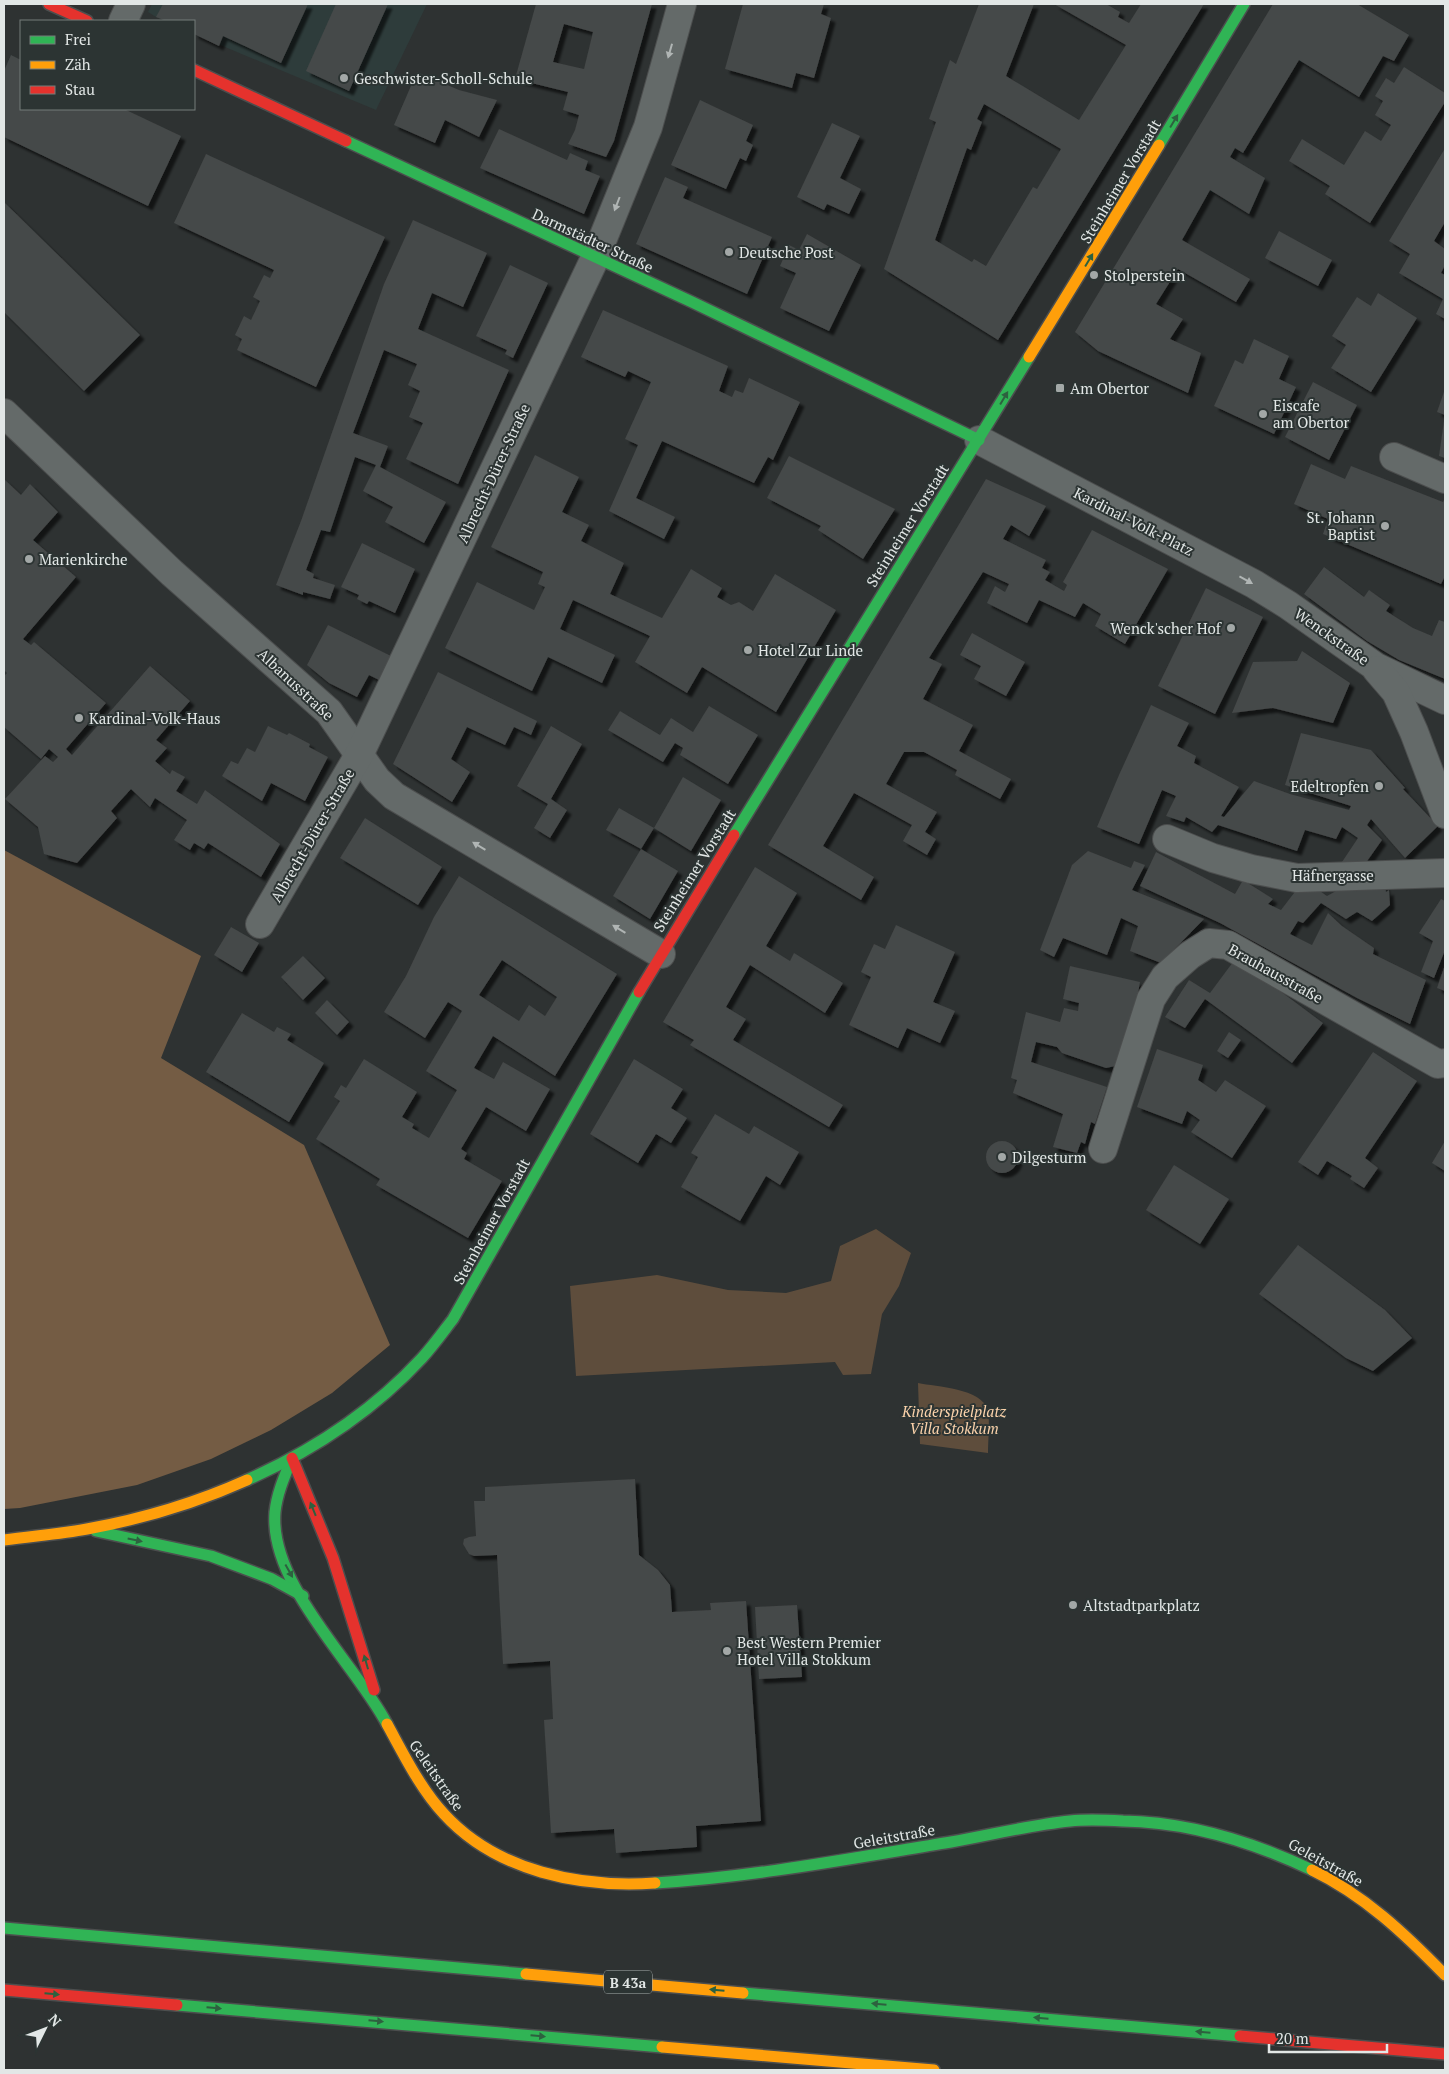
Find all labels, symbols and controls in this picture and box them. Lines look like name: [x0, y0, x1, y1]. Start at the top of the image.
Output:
legend: [20, 20, 195, 110]
text: Frei: [65, 29, 91, 49]
one-way arrow: [665, 43, 673, 58]
text: Zäh: [65, 54, 91, 74]
place label: Geschwister-Scholl-Schule: [354, 68, 533, 88]
marker: Geschwister-Scholl-Schule: [338, 72, 350, 84]
text: Stau: [65, 79, 95, 99]
one-way arrow: [1169, 114, 1178, 127]
street label: Steinheimer Vorstadt: [1075, 115, 1165, 247]
one-way arrow: [613, 197, 620, 212]
street label: Darmstädter Straße: [529, 203, 657, 277]
place label: Deutsche Post: [739, 242, 834, 262]
marker: Deutsche Post: [723, 246, 735, 258]
one-way arrow: [1085, 253, 1094, 266]
place label: Stolperstein: [1104, 265, 1185, 285]
marker: Stolperstein: [1088, 269, 1100, 281]
place label: Am Obertor: [1070, 378, 1149, 398]
marker: Am Obertor: [1054, 382, 1066, 394]
one-way arrow: [1000, 392, 1009, 405]
place label: Eiscafe am Obertor: [1273, 395, 1350, 432]
street label: Albrecht-Dürer-Straße: [452, 400, 534, 546]
marker: Eiscafe am Obertor: [1257, 408, 1269, 420]
street label: Steinheimer Vorstadt: [861, 459, 953, 590]
street label: Kardinal-Volk-Platz: [1071, 482, 1197, 560]
place label: St. Johann Baptist: [1307, 507, 1375, 544]
marker: St. Johann Baptist: [1379, 520, 1391, 532]
place label: Marienkirche: [39, 549, 128, 569]
marker: Marienkirche: [23, 553, 35, 565]
one-way arrow: [1239, 576, 1254, 584]
street label: Wenckstraße: [1291, 603, 1373, 669]
place label: Wenck'scher Hof: [1110, 618, 1222, 638]
marker: Wenck'scher Hof: [1225, 622, 1237, 634]
place label: Hotel Zur Linde: [758, 640, 863, 660]
street label: Albanusstraße: [254, 644, 338, 724]
marker: Hotel Zur Linde: [742, 644, 754, 656]
place label: Kardinal-Volk-Haus: [89, 708, 220, 728]
marker: Kardinal-Volk-Haus: [73, 712, 85, 724]
street label: Albrecht-Dürer-Straße: [265, 764, 359, 906]
place label: Edeltropfen: [1290, 776, 1369, 796]
marker: Edeltropfen: [1373, 780, 1385, 792]
street label: Steinheimer Vorstadt: [648, 804, 740, 935]
one-way arrow: [472, 842, 485, 851]
street label: Häfnergasse: [1292, 865, 1374, 885]
one-way arrow: [612, 924, 625, 933]
street label: Brauhausstraße: [1225, 939, 1327, 1007]
place label: Dilgesturm: [1012, 1147, 1087, 1167]
marker: Dilgesturm: [996, 1151, 1008, 1163]
street label: Steinheimer Vorstadt: [448, 1154, 534, 1288]
park label: Kinderspielplatz Villa Stokkum: [901, 1401, 1006, 1438]
one-way arrow: [309, 1502, 317, 1516]
one-way arrow: [127, 1536, 143, 1544]
one-way arrow: [285, 1564, 293, 1578]
place label: Altstadtparkplatz: [1083, 1595, 1200, 1615]
marker: Altstadtparkplatz: [1067, 1599, 1079, 1611]
place label: Best Western Premier Hotel Villa Stokkum: [737, 1632, 881, 1669]
marker: Best Western Premier Hotel Villa Stokkum: [721, 1645, 733, 1657]
one-way arrow: [362, 1655, 370, 1670]
street label: Geleitstraße: [405, 1735, 469, 1815]
street label: Geleitstraße: [852, 1819, 936, 1853]
street label: Geleitstraße: [1285, 1833, 1367, 1891]
road number: B 43a: [604, 1970, 652, 1994]
one-way arrow: [709, 1986, 725, 1994]
one-way arrow: [45, 1990, 61, 1998]
one-way arrow: [871, 2000, 887, 2008]
north arrow: [20, 2004, 70, 2054]
one-way arrow: [207, 2004, 223, 2012]
text: N: [44, 2010, 66, 2031]
one-way arrow: [1033, 2014, 1049, 2022]
one-way arrow: [368, 2018, 384, 2026]
scale bar: [1269, 2022, 1386, 2054]
one-way arrow: [1195, 2028, 1211, 2036]
text: 20 m: [1276, 2028, 1309, 2048]
one-way arrow: [530, 2032, 546, 2040]

